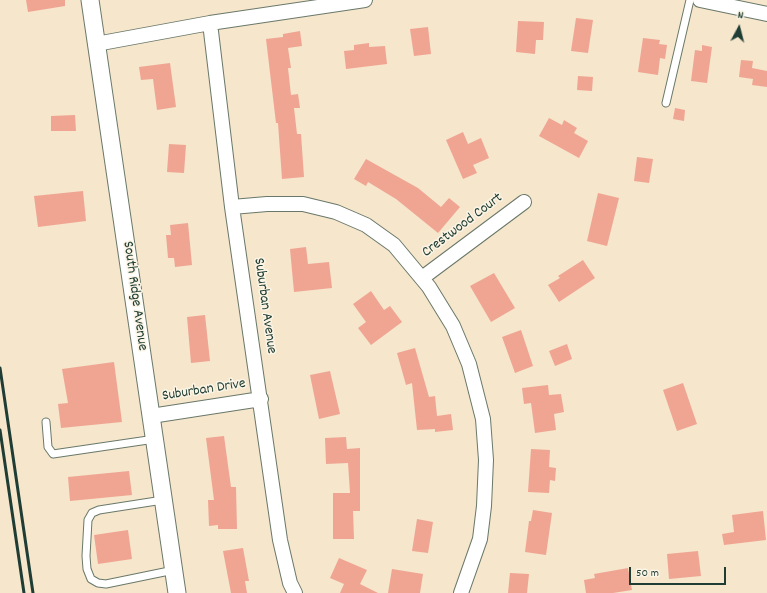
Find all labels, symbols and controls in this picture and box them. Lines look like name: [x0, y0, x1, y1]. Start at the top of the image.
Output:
north arrow: [719, 8, 759, 48]
text: N: [737, 8, 744, 24]
street label: Crestwood Court: [419, 190, 507, 262]
street label: South Ridge Avenue: [117, 240, 151, 352]
street label: Suburban Avenue: [248, 257, 280, 355]
street label: Suburban Drive: [161, 376, 247, 406]
scale bar: [631, 559, 728, 585]
text: 50 m: [636, 565, 659, 582]

